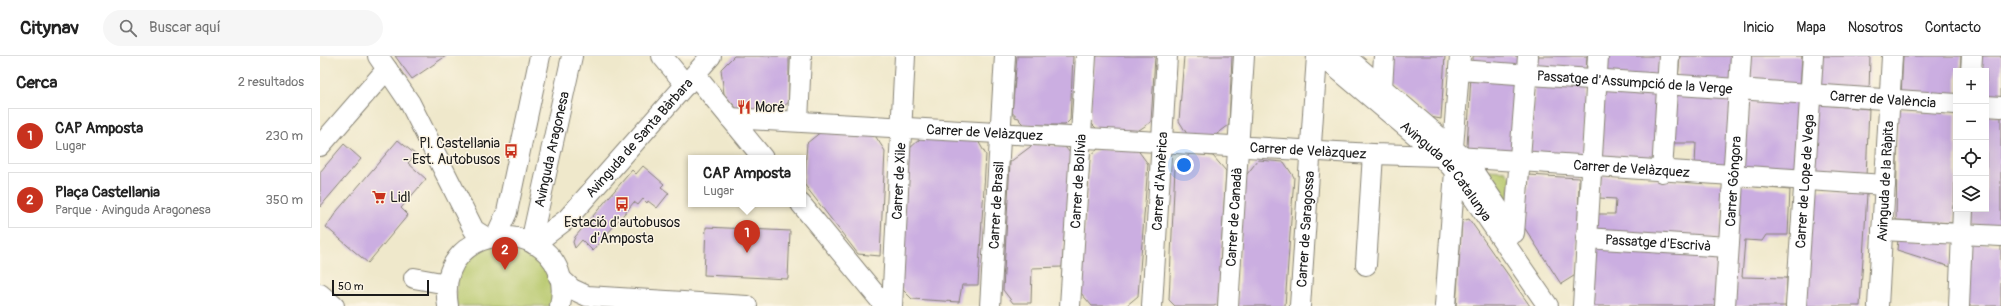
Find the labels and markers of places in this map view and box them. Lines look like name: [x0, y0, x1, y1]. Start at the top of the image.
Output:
restaurant icon: Moré: [736, 99, 752, 115]
place label: Moré: [755, 99, 785, 116]
place label: Pl. Castellania - Est. Autobusos: [403, 135, 501, 168]
bus stop icon: Pl. Castellania - Est. Autobusos: [503, 143, 519, 159]
supermarket icon: Lidl: [371, 189, 387, 205]
place label: Lidl: [390, 189, 411, 206]
bus stop icon: Estació d'autobusos d'Amposta: [614, 196, 630, 212]
place label: Estació d'autobusos d'Amposta: [564, 214, 681, 247]
pin: 1: [734, 220, 760, 253]
pin: 2: [492, 237, 518, 270]

